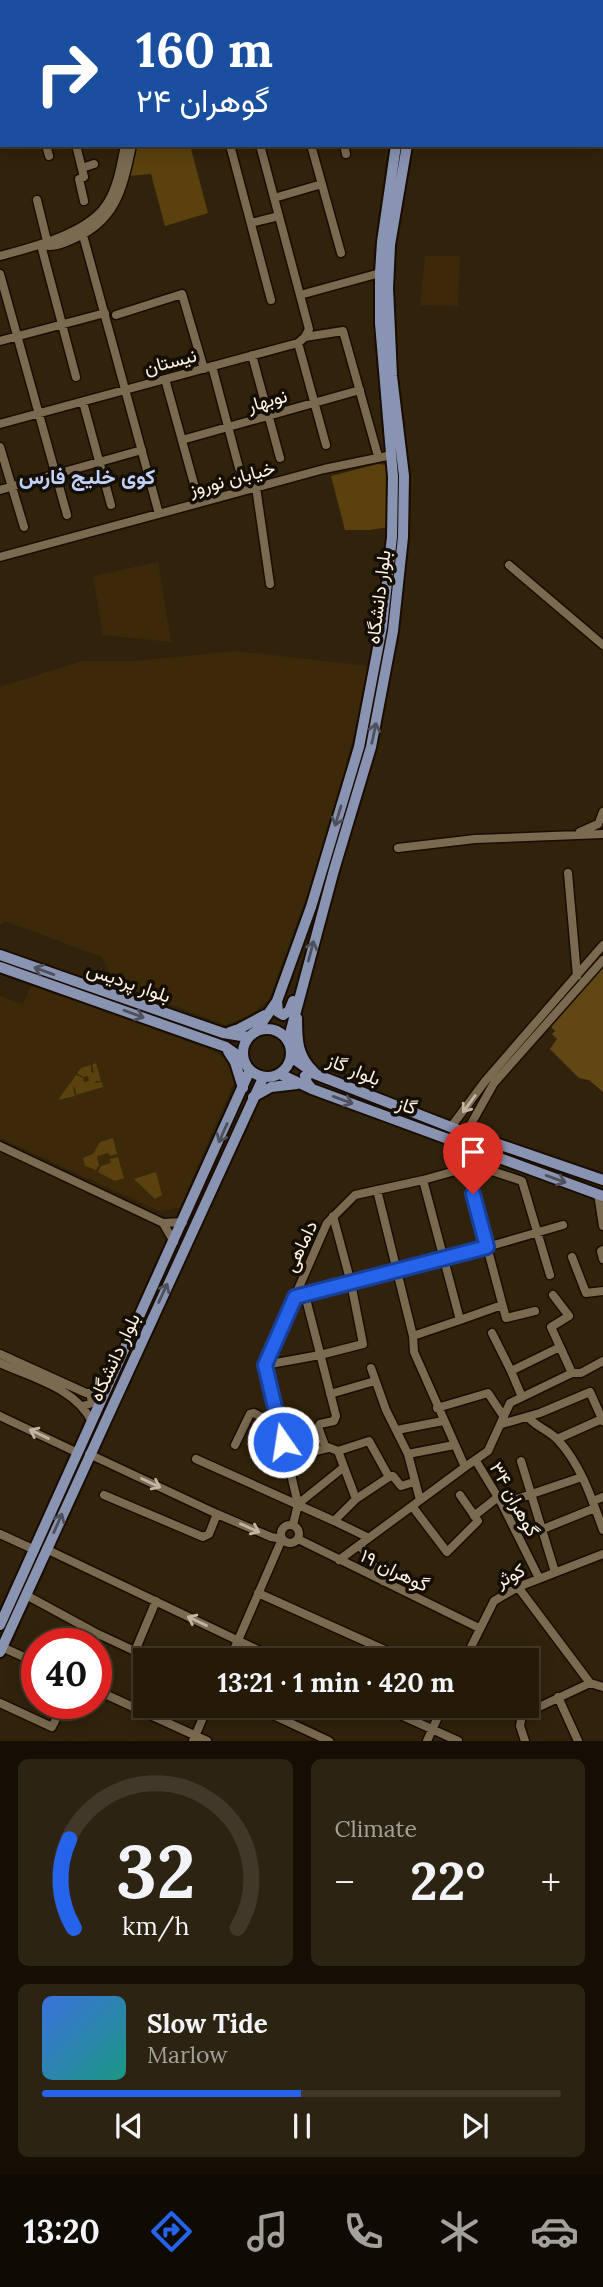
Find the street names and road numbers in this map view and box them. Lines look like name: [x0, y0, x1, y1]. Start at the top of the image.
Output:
street label: نیستان: [141, 342, 199, 380]
street label: نوبهار: [243, 383, 290, 417]
street label: خیابان نوروز: [185, 455, 278, 501]
street label: بلوار دانشگاه: [360, 549, 396, 645]
street label: بلوار پردیس: [83, 957, 174, 1009]
street label: بلوار گاز: [323, 1047, 384, 1091]
street label: گاز: [393, 1090, 420, 1120]
street label: داماهی: [278, 1216, 322, 1276]
street label: بلوار دانشگاه: [83, 1309, 145, 1405]
street label: گوهران ۳۴: [485, 1457, 545, 1541]
street label: گوهران ۱۹: [357, 1543, 433, 1597]
street label: کوثر: [490, 1557, 529, 1593]

